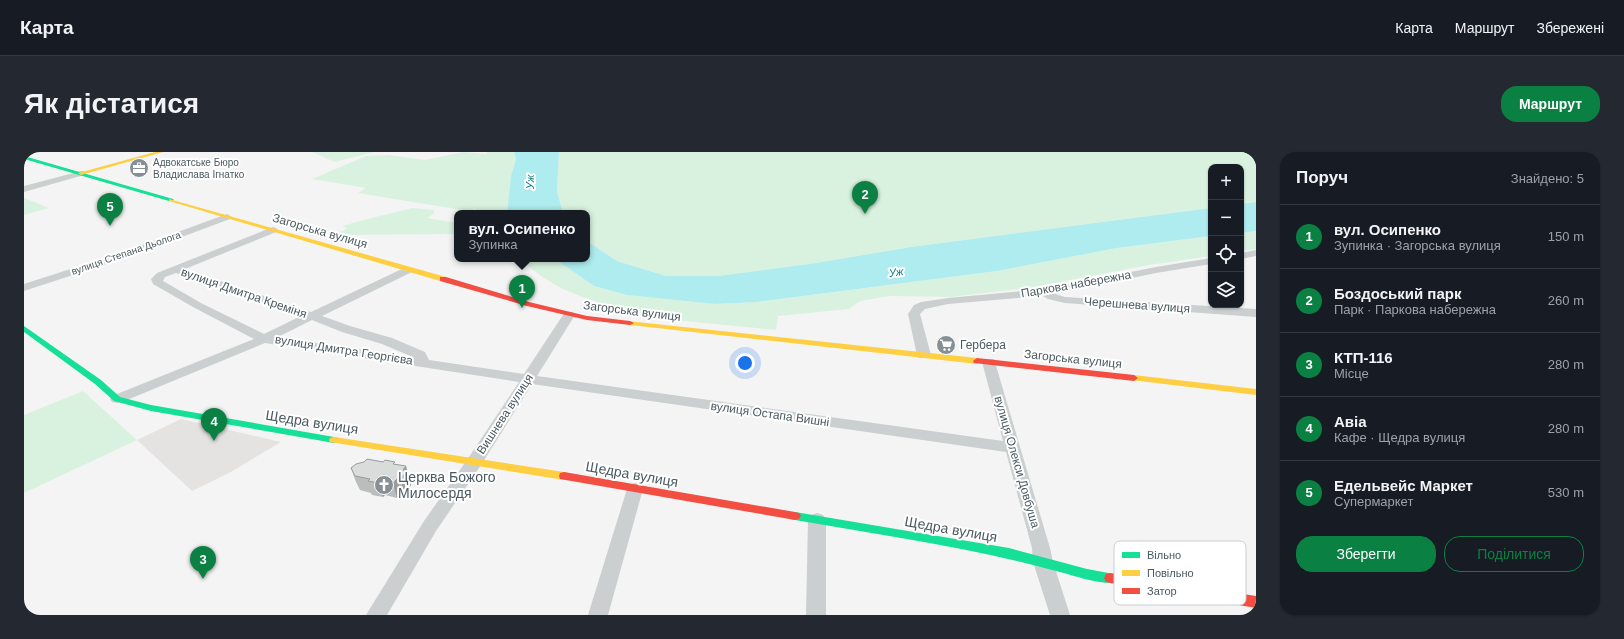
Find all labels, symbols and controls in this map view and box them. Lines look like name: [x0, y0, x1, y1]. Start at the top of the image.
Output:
text: Карта: [20, 17, 74, 38]
text: Карта: [1395, 20, 1433, 36]
text: Маршрут: [1455, 20, 1514, 36]
text: Збережені: [1536, 20, 1604, 36]
button: Маршрут: [1501, 86, 1600, 122]
text: Як дістатися: [24, 88, 199, 119]
office icon: Адвокатське Бюро Владислава Ігнатко: [128, 157, 150, 179]
place label: Адвокатське Бюро Владислава Ігнатко: [153, 157, 245, 180]
map controls: [1208, 164, 1244, 308]
button: +: [1208, 164, 1244, 200]
text: Поруч: [1296, 168, 1348, 187]
text: Знайдено: 5: [1511, 171, 1584, 186]
water label: Уж: [524, 174, 536, 190]
pin: 2: [852, 181, 878, 214]
pin: 5: [97, 193, 123, 226]
button: −: [1208, 200, 1244, 236]
popup: [454, 210, 590, 262]
street label: Загорська вулиця: [271, 211, 369, 251]
text: вул. Осипенко: [468, 220, 576, 237]
text: вул. Осипенко: [1334, 221, 1441, 238]
street label: вулиця Степана Дьолога: [70, 229, 183, 277]
text: 1: [1305, 229, 1313, 244]
text: 150 m: [1548, 229, 1584, 244]
button: locate: [1208, 236, 1244, 272]
text: Зупинка: [468, 237, 518, 252]
text: Зупинка · Загорська вулиця: [1334, 238, 1501, 253]
street label: вулиця Дмитра Креміня: [179, 265, 309, 321]
water label: Уж: [887, 265, 904, 279]
street label: Паркова набережна: [1020, 267, 1132, 301]
button: layers: [1208, 272, 1244, 308]
pin: 1: [509, 275, 535, 308]
text: Боздоський парк: [1334, 285, 1461, 302]
text: 2: [1305, 293, 1313, 308]
text: 260 m: [1548, 293, 1584, 308]
street label: Черешнева вулиця: [1084, 294, 1190, 316]
street label: Загорська вулиця: [582, 298, 682, 324]
text: Парк · Паркова набережна: [1334, 302, 1496, 317]
street label: вулиця Дмитра Георгієва: [274, 332, 414, 368]
supermarket icon: Гербера: [935, 334, 957, 356]
place label: Гербера: [960, 338, 1006, 352]
street label: Загорська вулиця: [1023, 347, 1123, 371]
text: КТП-116: [1334, 349, 1393, 366]
your location: [735, 353, 755, 373]
text: 3: [1305, 357, 1313, 372]
text: 280 m: [1548, 357, 1584, 372]
text: Місце: [1334, 366, 1369, 381]
street label: Вишнева вулиця: [474, 371, 536, 457]
street label: вулиця Олекси Довбуша: [991, 394, 1043, 530]
street label: вулиця Остапа Вишні: [710, 399, 830, 429]
street label: Щедра вулиця: [264, 407, 360, 437]
pin: 4: [201, 408, 227, 441]
text: Авіа: [1334, 413, 1367, 430]
text: 4: [1305, 421, 1313, 436]
text: 280 m: [1548, 421, 1584, 436]
text: Кафе · Щедра вулиця: [1334, 430, 1465, 445]
street label: Щедра вулиця: [584, 458, 680, 490]
place label: Церква Божого Милосердя: [398, 469, 496, 501]
church icon: Церква Божого Милосердя: [373, 474, 395, 496]
text: Едельвейс Маркет: [1334, 477, 1473, 494]
text: 5: [1305, 485, 1313, 500]
text: 530 m: [1548, 485, 1584, 500]
text: Супермаркет: [1334, 494, 1413, 509]
street label: Щедра вулиця: [903, 513, 999, 545]
button: Зберегти: [1296, 536, 1436, 572]
button: Поділитися: [1444, 536, 1584, 572]
legend: [1114, 541, 1246, 605]
pin: 3: [190, 546, 216, 579]
text: Вільно: [1147, 549, 1181, 561]
text: Повільно: [1147, 567, 1194, 579]
text: Затор: [1147, 585, 1177, 597]

